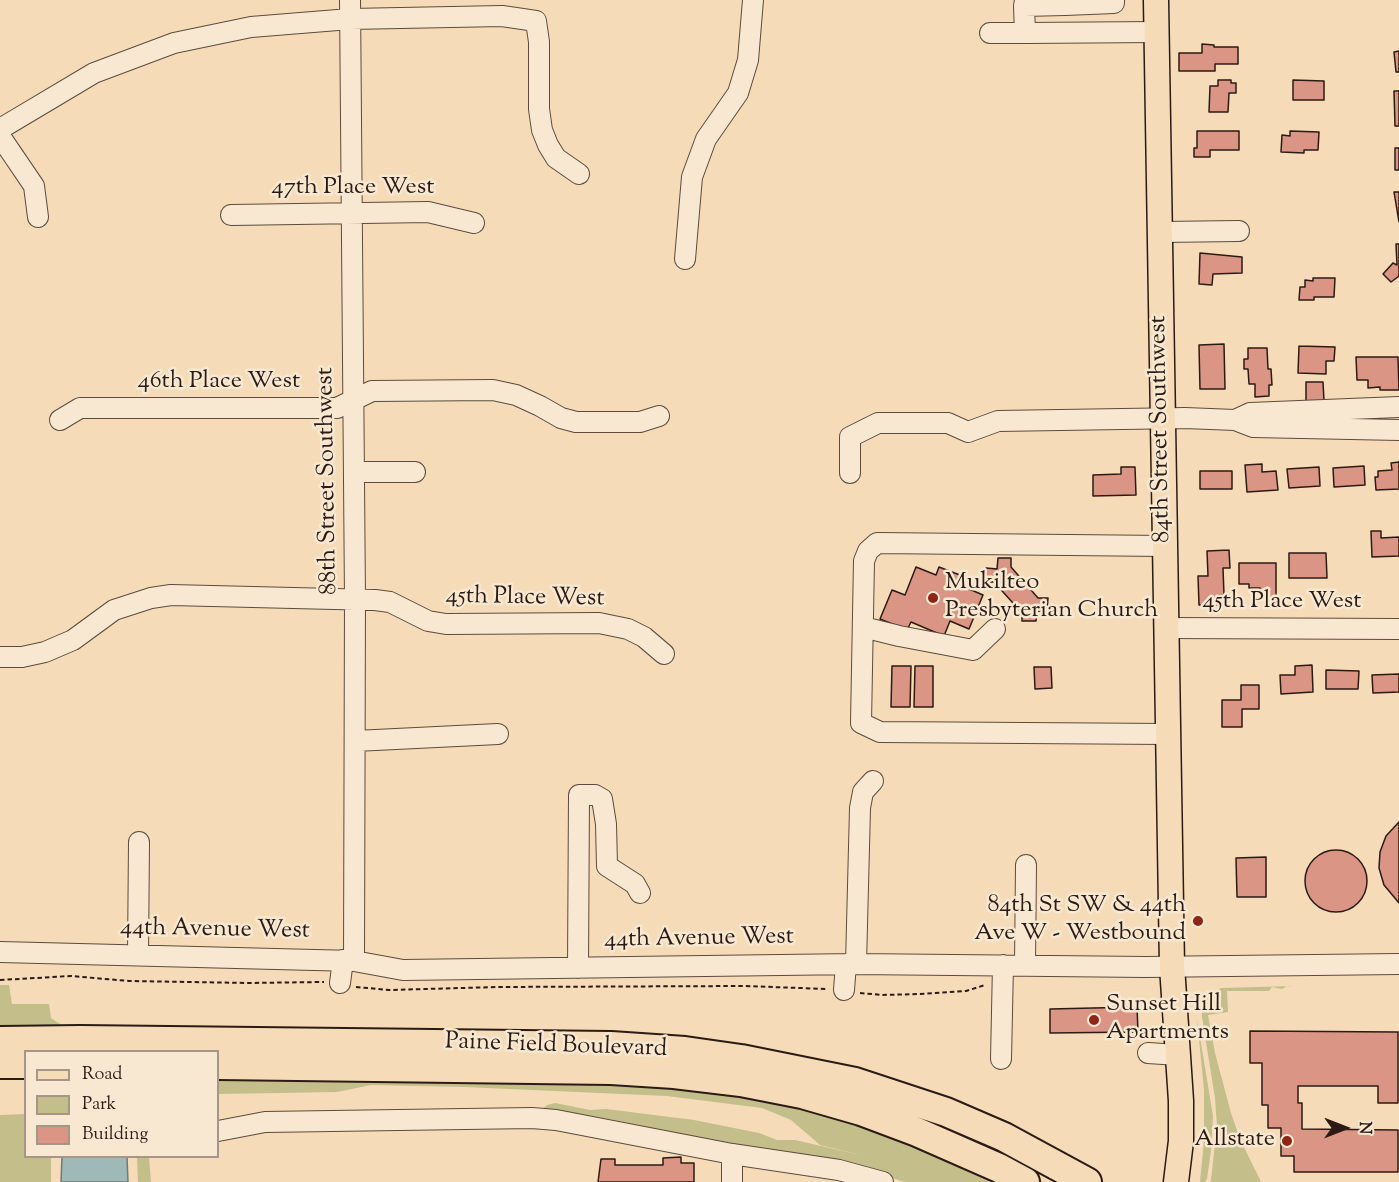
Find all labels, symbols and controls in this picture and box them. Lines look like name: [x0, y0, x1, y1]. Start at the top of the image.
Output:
street label: 47th Place West: [272, 175, 434, 203]
street label: 84th Street Southwest: [1146, 315, 1178, 543]
street label: 88th Street Southwest: [313, 367, 345, 595]
street label: 46th Place West: [138, 369, 300, 397]
place label: Mukilteo Presbyterian Church: [945, 570, 1158, 626]
street label: 45th Place West: [445, 583, 605, 615]
street label: 45th Place West: [1203, 589, 1361, 617]
marker: Mukilteo Presbyterian Church: [926, 591, 940, 605]
place label: 84th St SW & 44th Ave W - Westbound: [974, 893, 1186, 949]
marker: 84th St SW & 44th Ave W - Westbound: [1191, 914, 1205, 928]
street label: 44th Avenue West: [120, 915, 310, 947]
street label: 44th Avenue West: [604, 924, 794, 956]
place label: Sunset Hill Apartments: [1106, 992, 1229, 1048]
marker: Sunset Hill Apartments: [1087, 1013, 1101, 1027]
street label: Paine Field Boulevard: [444, 1029, 668, 1065]
legend: [24, 1050, 219, 1158]
text: Road: [82, 1062, 122, 1088]
text: Park: [82, 1092, 116, 1118]
north arrow: [1315, 1098, 1375, 1158]
text: Building: [82, 1122, 148, 1148]
text: N: [1352, 1122, 1375, 1134]
place label: Allstate: [1194, 1127, 1275, 1155]
marker: Allstate: [1280, 1134, 1294, 1148]

